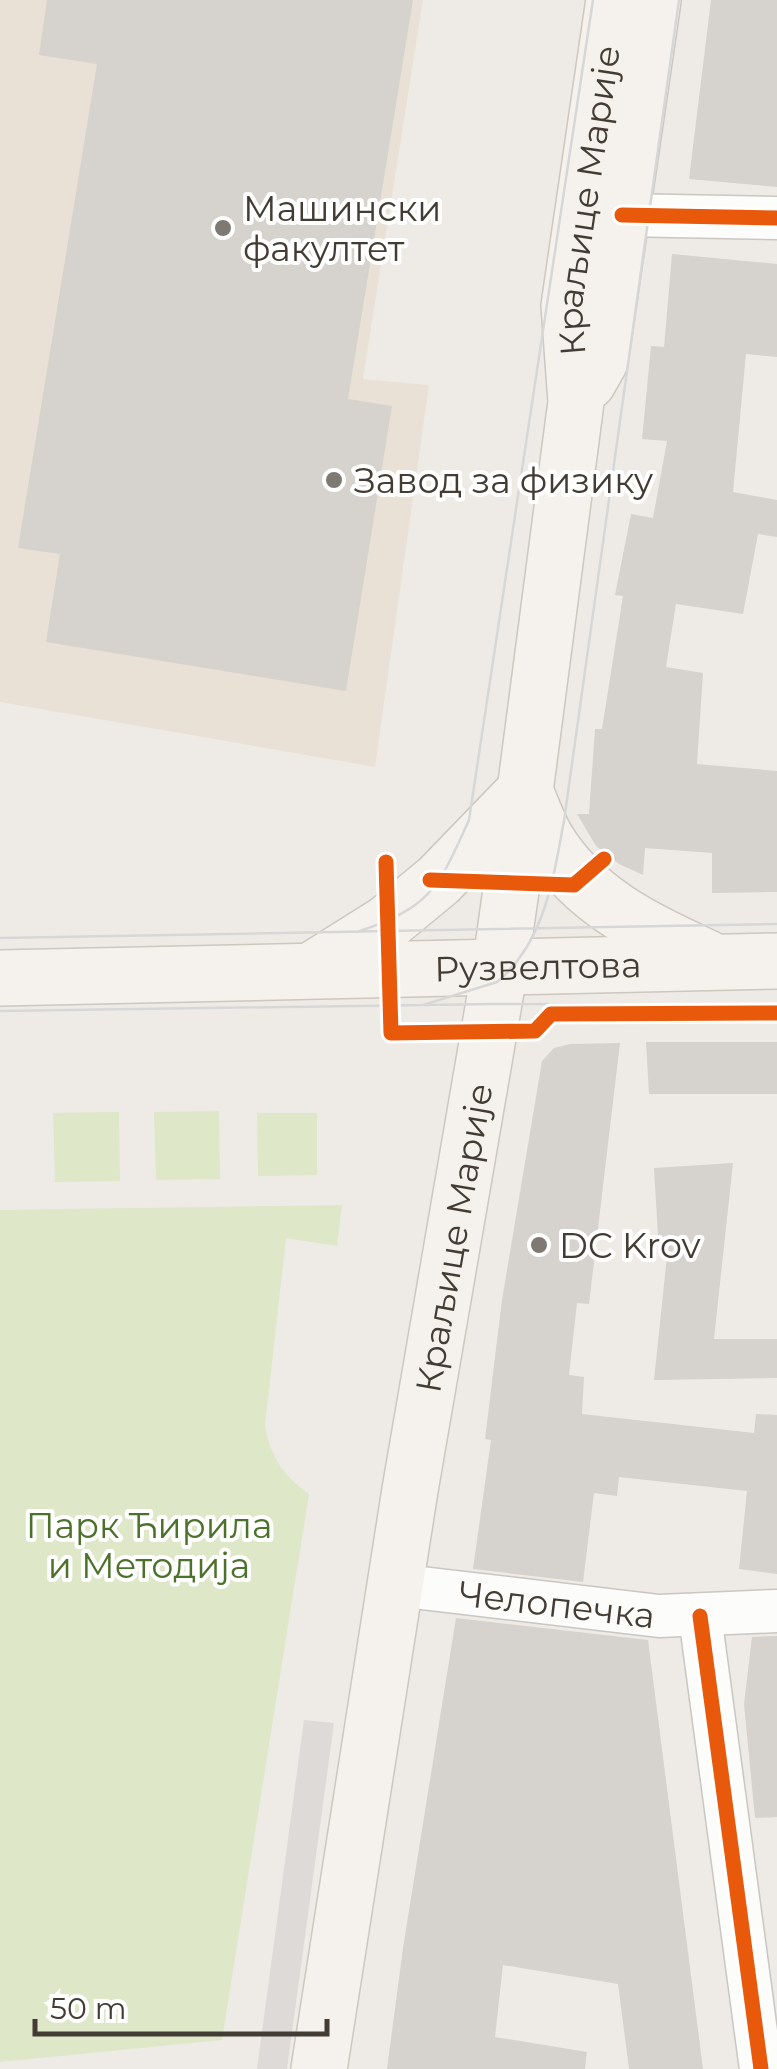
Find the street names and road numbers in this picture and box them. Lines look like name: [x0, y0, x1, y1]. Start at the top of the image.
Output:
street label: Краљице Марије: [548, 42, 629, 357]
street label: Рузвелтова: [434, 942, 642, 990]
street label: Краљице Марије: [406, 1080, 501, 1396]
street label: Челопечка: [456, 1571, 657, 1637]

